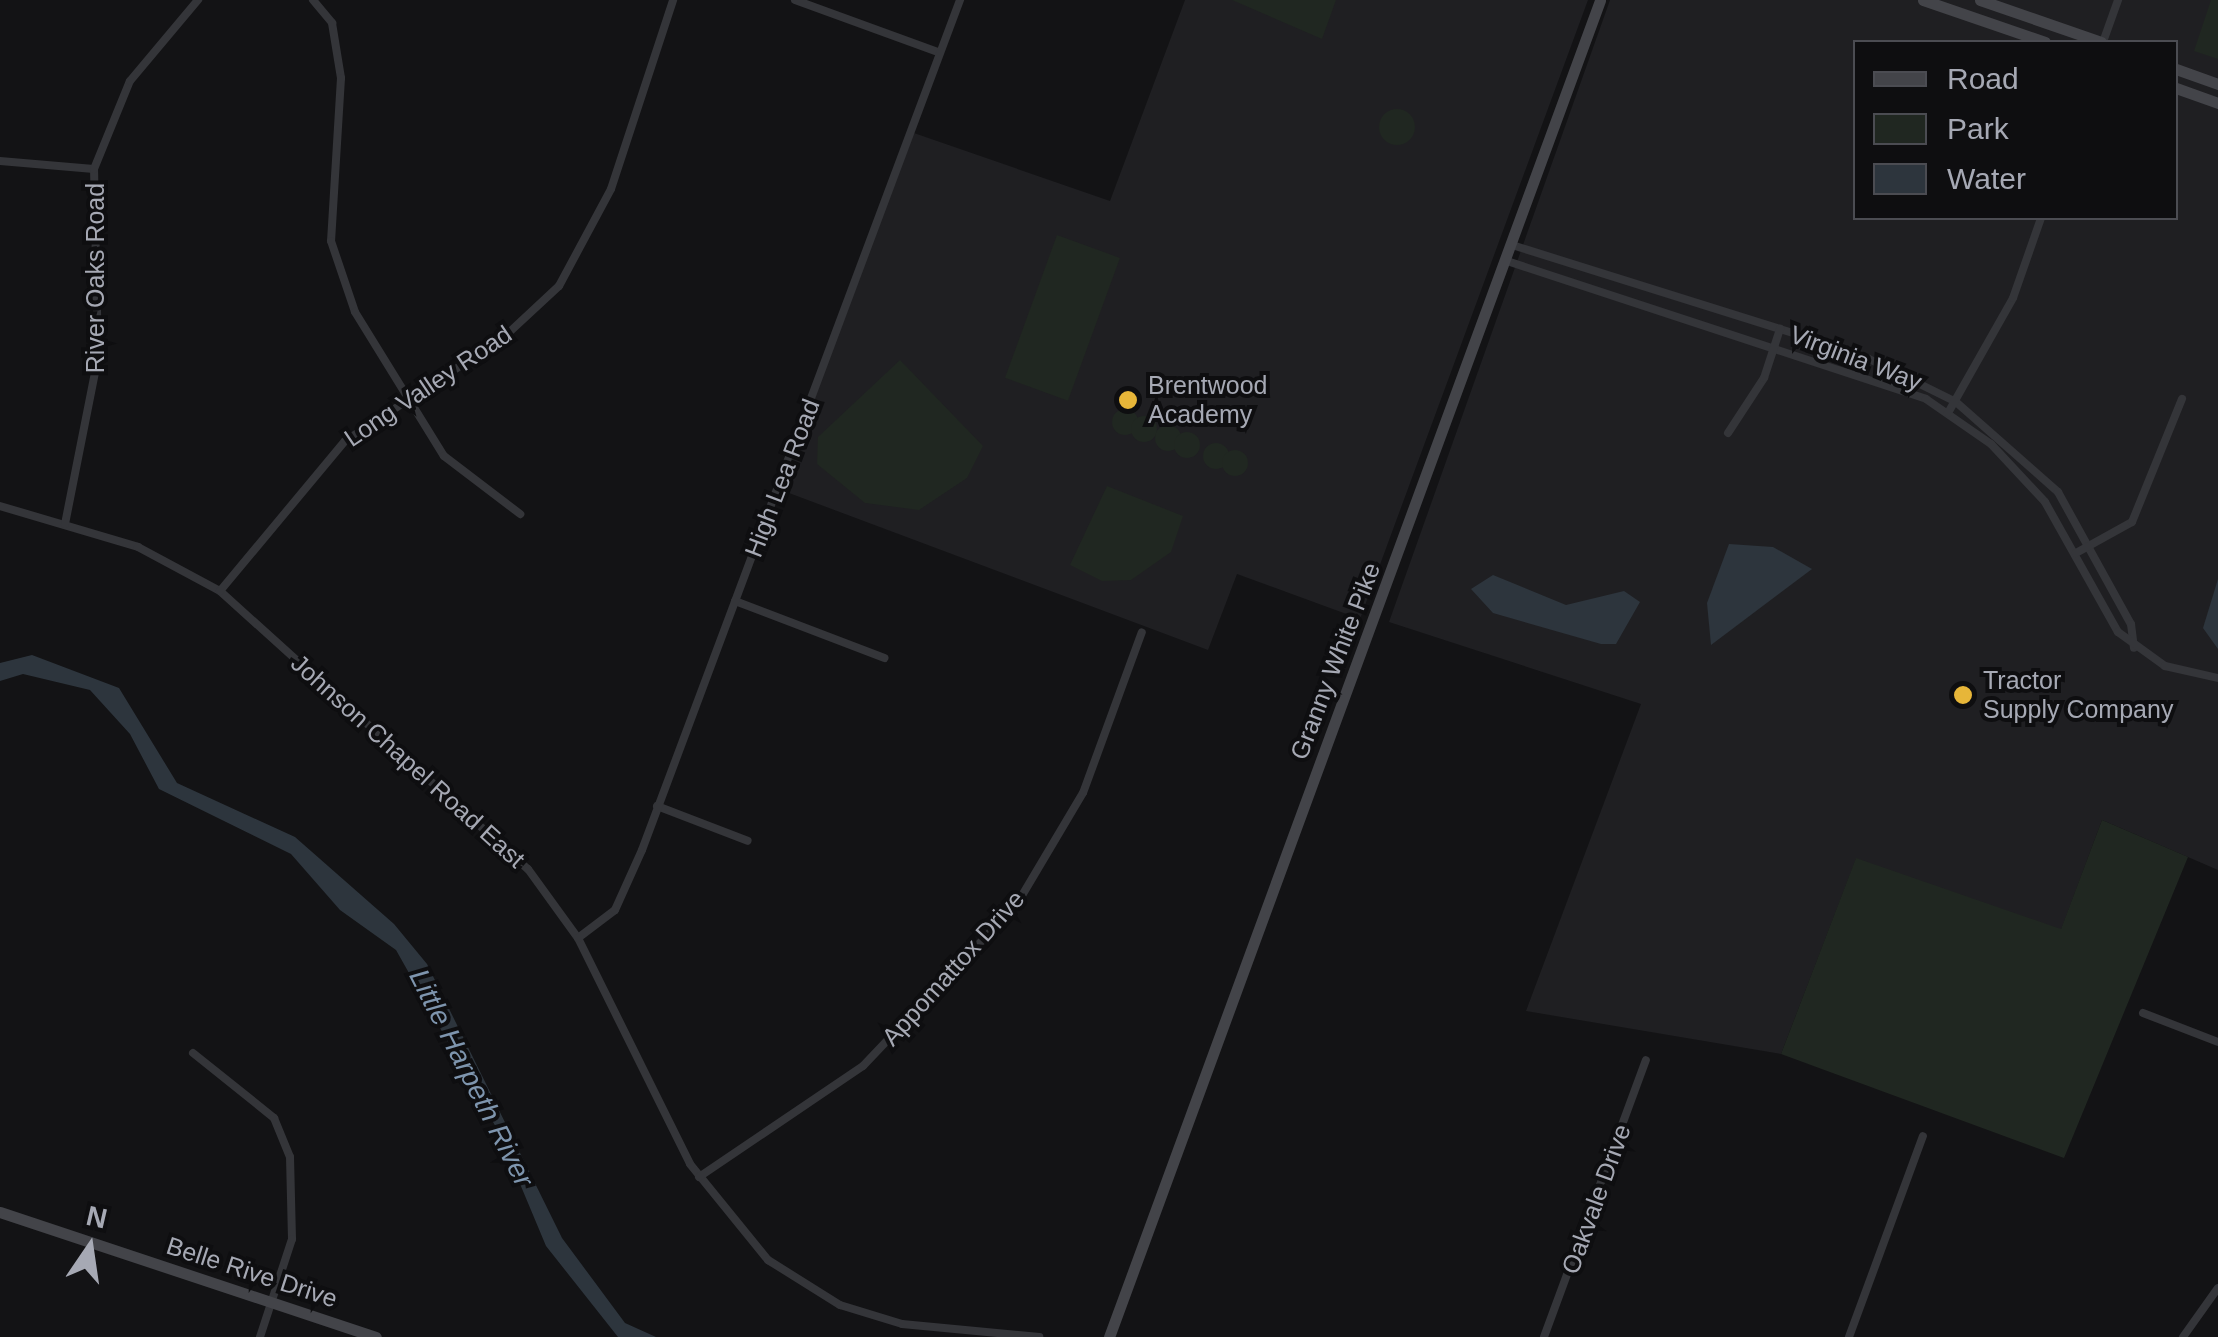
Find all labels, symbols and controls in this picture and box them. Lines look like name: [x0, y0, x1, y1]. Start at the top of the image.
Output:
legend: [1853, 40, 2178, 220]
text: Road: [1947, 62, 2019, 95]
text: Park: [1947, 112, 2009, 145]
text: Water: [1947, 162, 2026, 195]
street label: River Oaks Road: [80, 183, 110, 373]
street label: Long Valley Road: [339, 319, 517, 453]
street label: Virginia Way: [1786, 319, 1926, 397]
place label: Brentwood Academy: [1148, 371, 1268, 430]
marker: Brentwood Academy: [1117, 389, 1139, 411]
street label: High Lea Road: [738, 395, 826, 561]
street label: Granny White Pike: [1284, 558, 1386, 764]
street label: Johnson Chapel Road East: [285, 648, 531, 874]
place label: Tractor Supply Company: [1983, 666, 2173, 725]
marker: Tractor Supply Company: [1952, 684, 1974, 706]
street label: Appomattox Drive: [875, 884, 1031, 1052]
water label: Little Harpeth River: [402, 964, 540, 1192]
street label: Oakvale Drive: [1555, 1120, 1637, 1278]
north arrow: [40, 1197, 140, 1297]
text: N: [84, 1200, 110, 1235]
street label: Belle Rive Drive: [163, 1230, 341, 1314]

